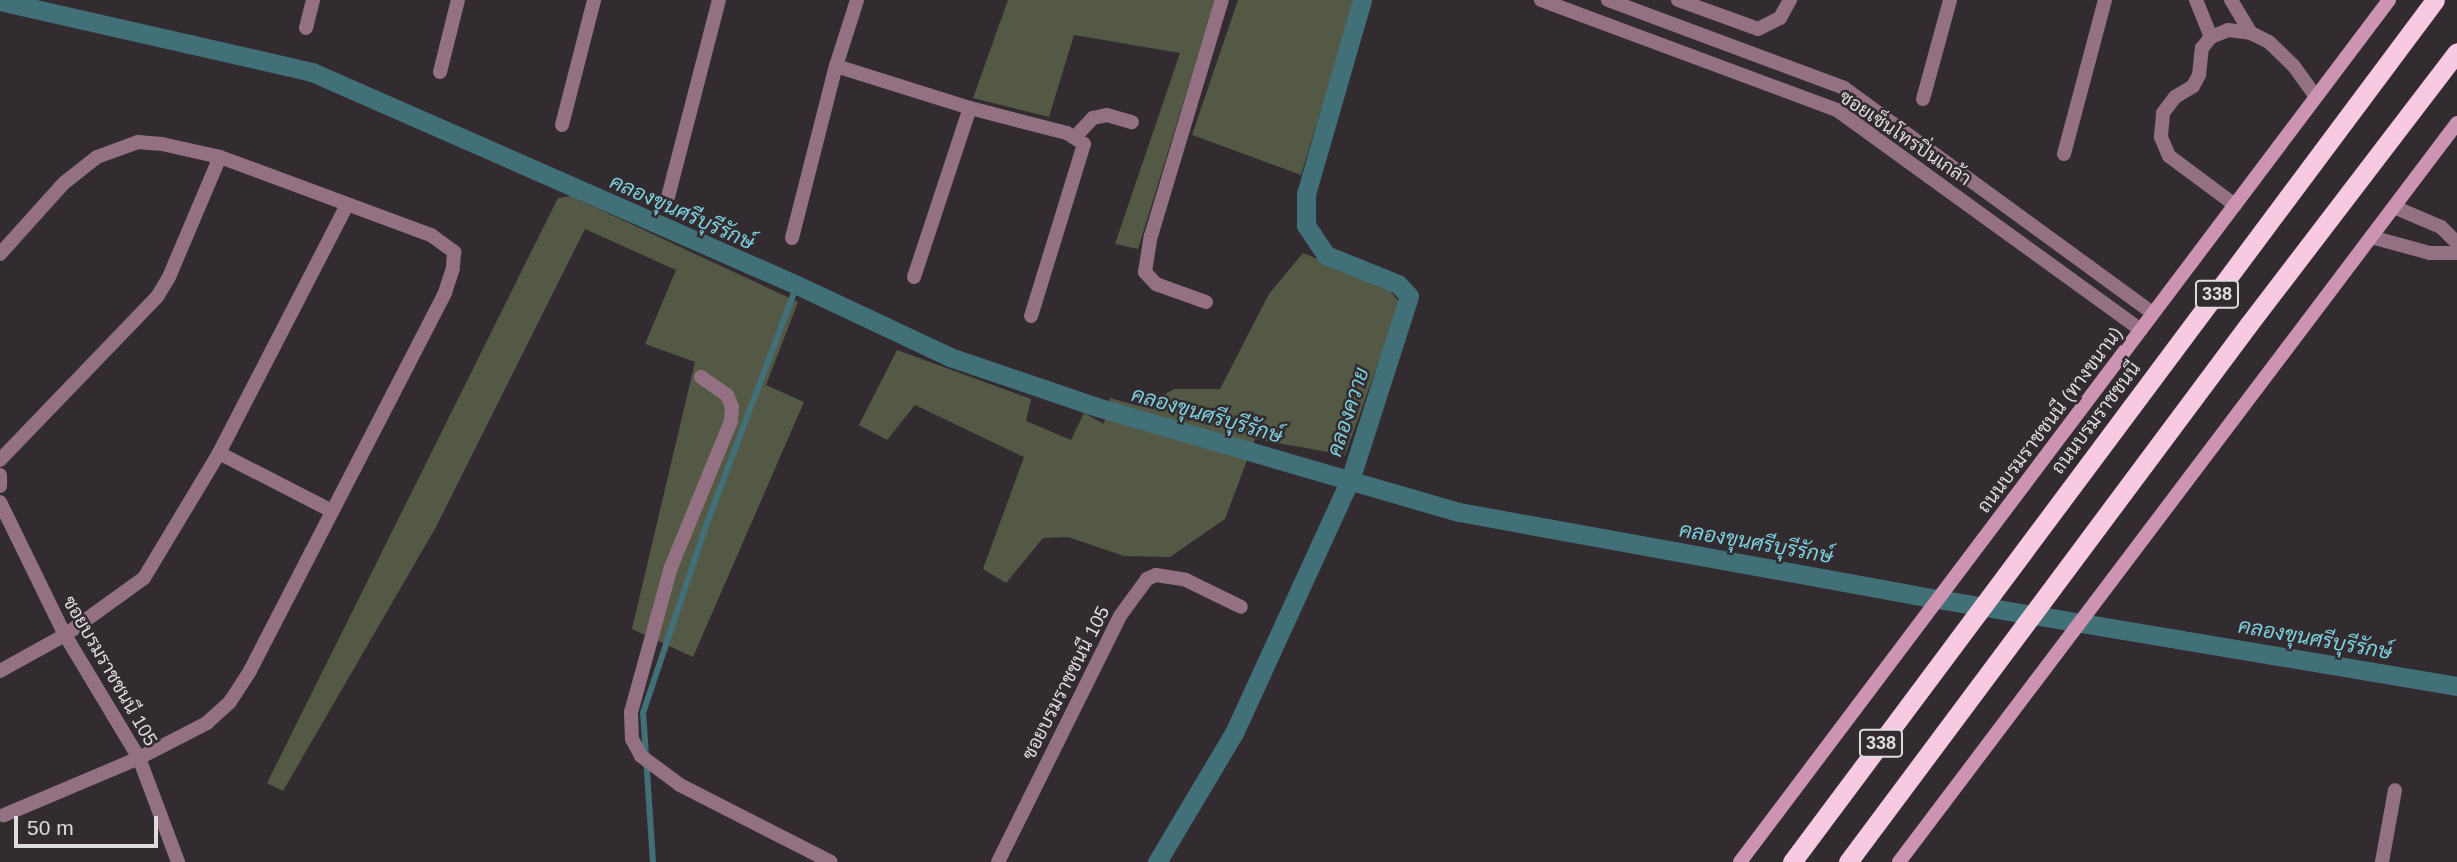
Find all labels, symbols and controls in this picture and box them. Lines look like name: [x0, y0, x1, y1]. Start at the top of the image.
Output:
street label: ซอยเซ็นโทรปิ่นเกล้า: [1835, 86, 1975, 190]
water label: คลองขุนศรีบุรีรักษ์: [606, 169, 758, 255]
road number: 338: [2194, 280, 2240, 308]
street label: ถนนบรมราชชนนี (ทางขนาน): [1973, 323, 2127, 517]
street label: ถนนบรมราชชนนี: [2047, 358, 2145, 478]
water label: คลองควาย: [1322, 364, 1374, 460]
water label: คลองขุนศรีบุรีรักษ์: [1129, 381, 1285, 449]
water label: คลองขุนศรีบุรีรักษ์: [1677, 517, 1835, 569]
street label: ซอยบรมราชชนนี 105: [58, 592, 162, 750]
street label: ซอยบรมราชชนนี 105: [1017, 602, 1115, 764]
water label: คลองขุนศรีบุรีรักษ์: [2236, 613, 2394, 665]
road number: 338: [1858, 728, 1904, 758]
scale bar: [18, 802, 161, 846]
text: 50 m: [27, 816, 74, 839]

